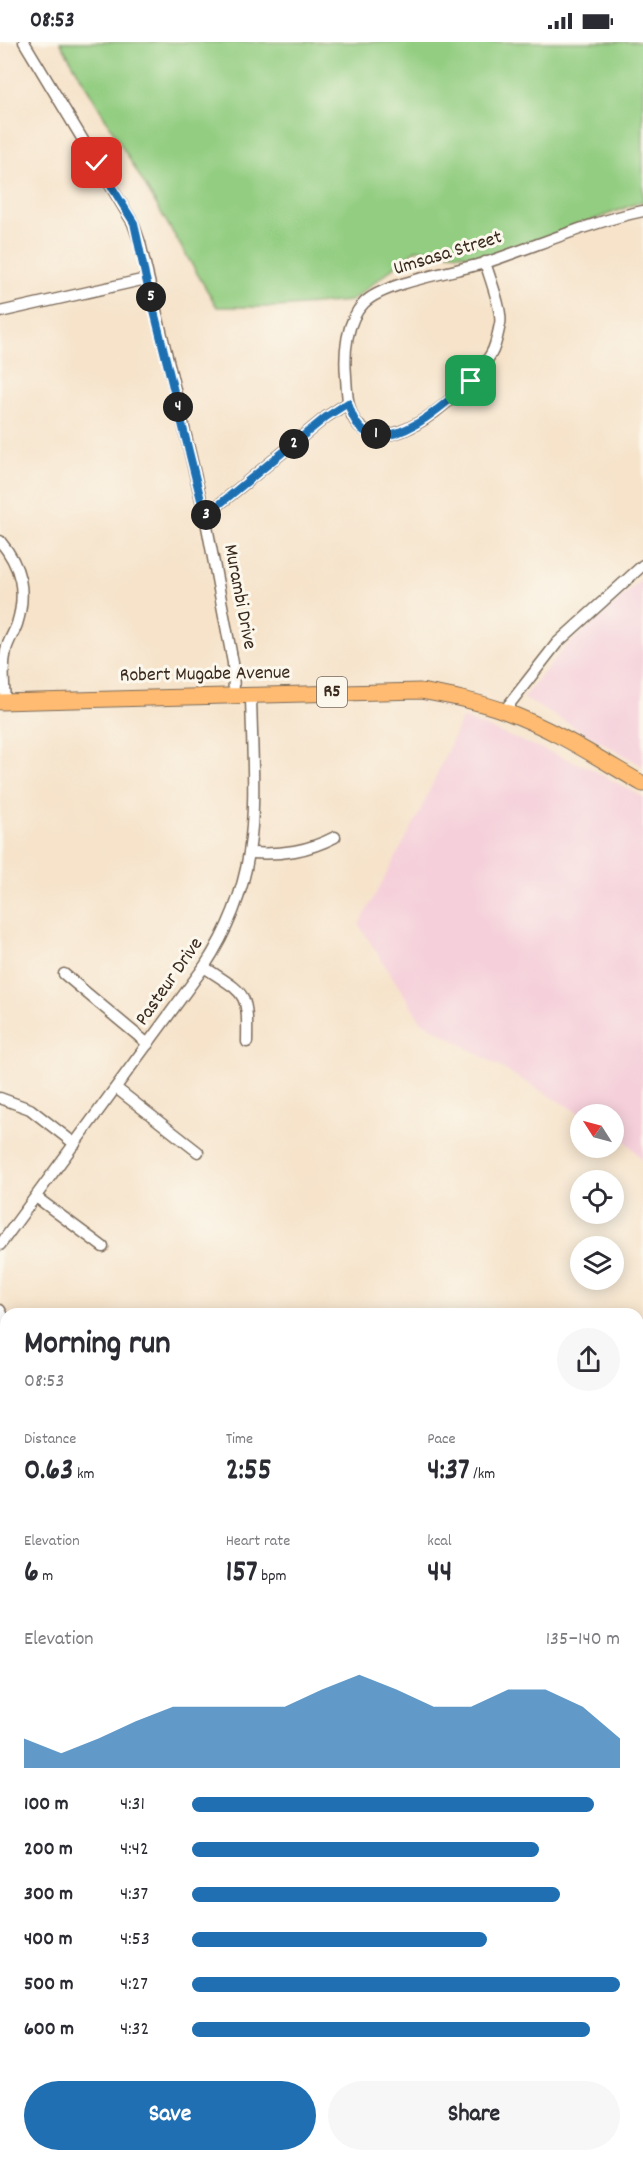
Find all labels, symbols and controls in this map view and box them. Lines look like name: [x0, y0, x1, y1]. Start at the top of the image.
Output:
text: 08:53: [30, 6, 74, 37]
pin: [71, 137, 122, 188]
icon: check: [80, 146, 113, 179]
street label: Umsasa Street: [390, 224, 506, 284]
pin: 5: [136, 282, 166, 312]
text: 5: [147, 285, 155, 308]
pin: [445, 355, 496, 406]
icon: arrive: [454, 364, 487, 397]
pin: 4: [163, 392, 193, 422]
text: 4: [175, 395, 181, 418]
pin: 1: [361, 419, 391, 449]
text: 1: [374, 422, 378, 445]
pin: 2: [279, 429, 309, 459]
text: 2: [291, 432, 298, 455]
pin: 3: [191, 500, 221, 530]
text: 3: [202, 503, 210, 526]
street label: Murambi Drive: [215, 542, 263, 652]
street label: Robert Mugabe Avenue: [119, 660, 291, 690]
road number: R5: [317, 677, 347, 707]
street label: Pasteur Drive: [129, 932, 211, 1032]
north arrow: [570, 1104, 624, 1158]
map controls: [570, 1104, 624, 1290]
button: locate: [570, 1170, 624, 1224]
button: layers: [570, 1236, 624, 1290]
text: Morning run: [24, 1322, 171, 1369]
button: share: [557, 1328, 620, 1391]
text: 08:53: [24, 1368, 64, 1396]
text: Distance: [24, 1428, 76, 1451]
text: Time: [226, 1428, 253, 1451]
text: Pace: [427, 1428, 456, 1451]
text: 0.63: [24, 1451, 73, 1494]
text: 2:55: [226, 1451, 272, 1494]
text: 4:37: [427, 1451, 470, 1494]
text: km: [73, 1463, 95, 1486]
text: /km: [470, 1463, 495, 1486]
text: Elevation: [24, 1530, 80, 1553]
text: Heart rate: [226, 1530, 290, 1553]
text: kcal: [427, 1530, 452, 1553]
text: 6: [24, 1553, 39, 1596]
text: 157: [226, 1553, 258, 1596]
text: 44: [427, 1553, 452, 1596]
text: m: [39, 1565, 53, 1588]
text: bpm: [258, 1565, 287, 1588]
text: Elevation: [24, 1626, 94, 1654]
text: 135–140 m: [546, 1626, 620, 1654]
text: 100 m: [24, 1791, 69, 1819]
text: 4:31: [120, 1791, 145, 1819]
text: 200 m: [24, 1836, 73, 1864]
text: 4:42: [120, 1836, 149, 1864]
text: 300 m: [24, 1881, 73, 1909]
text: 4:37: [120, 1881, 148, 1909]
text: 400 m: [24, 1926, 72, 1954]
text: 4:53: [120, 1926, 150, 1954]
text: 500 m: [24, 1971, 73, 1999]
text: 4:27: [120, 1971, 148, 1999]
text: 600 m: [24, 2016, 74, 2044]
text: 4:32: [120, 2016, 149, 2044]
button: Save: [24, 2081, 316, 2150]
button: Share: [328, 2081, 620, 2150]

